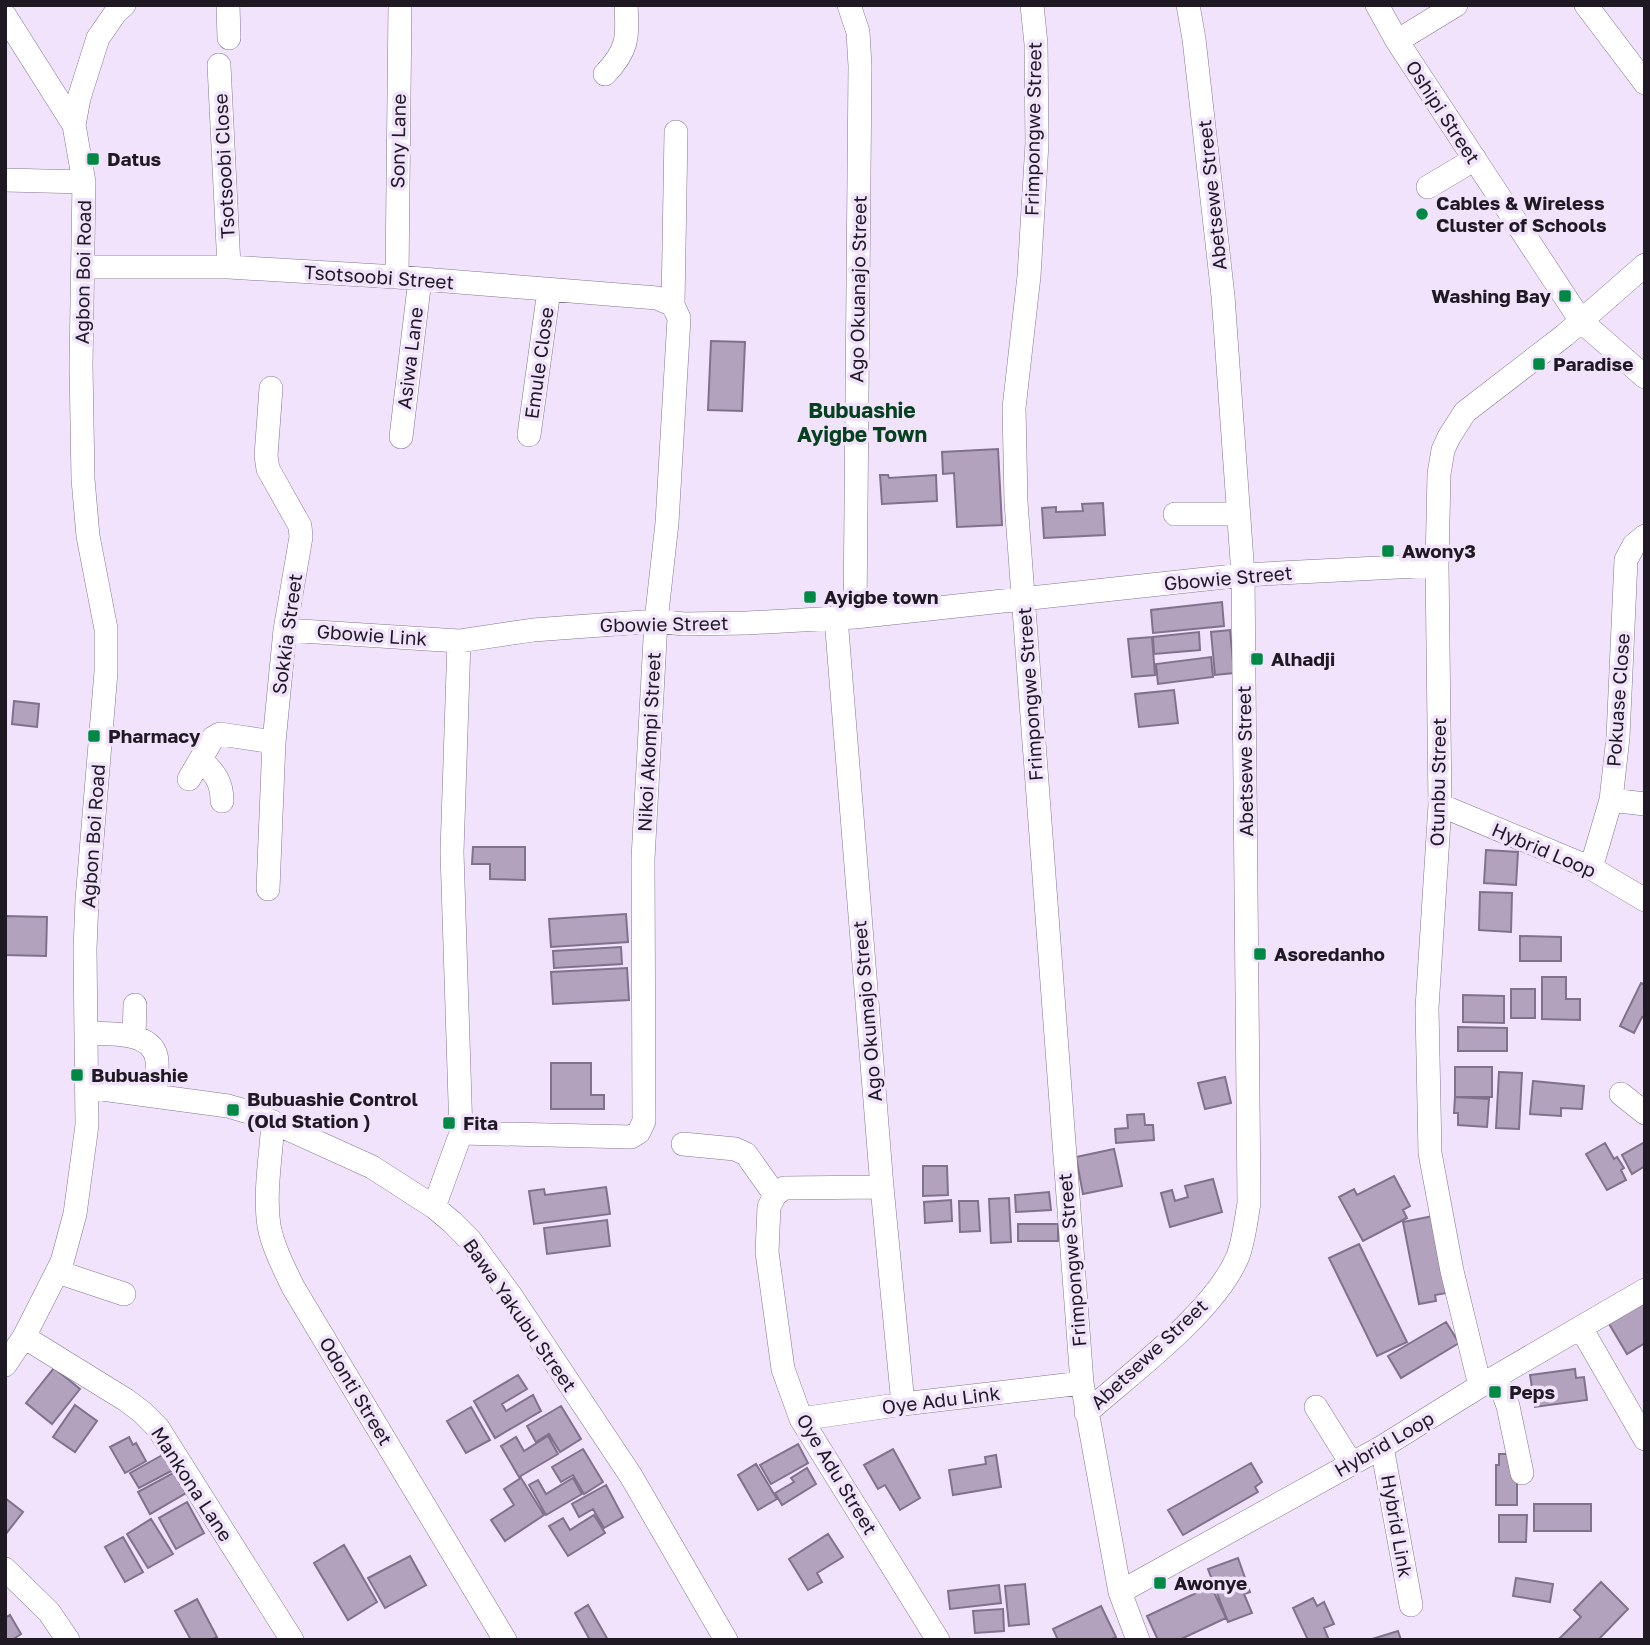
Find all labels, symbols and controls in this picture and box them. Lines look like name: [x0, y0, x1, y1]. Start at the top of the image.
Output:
street label: Frimpongwe Street: [1019, 42, 1046, 216]
street label: Oshipi Street: [1401, 56, 1485, 168]
street label: Tsotsoobi Close: [208, 93, 239, 239]
street label: Sony Lane: [385, 93, 410, 189]
street label: Abetsewe Street: [1192, 119, 1231, 271]
place label: Datus: [107, 147, 162, 170]
marker: Datus: [85, 151, 101, 167]
place label: Cables & Wireless Cluster of Schools: [1436, 191, 1607, 236]
street label: Ago Okuanajo Street: [844, 195, 871, 383]
street label: Agbon Boi Road: [70, 200, 95, 344]
marker: Cables & Wireless Cluster of Schools: [1414, 206, 1430, 222]
street label: Tsotsoobi Street: [303, 260, 455, 293]
place label: Washing Bay: [1431, 284, 1552, 307]
marker: Washing Bay: [1557, 288, 1573, 304]
street label: Emule Close: [519, 305, 558, 420]
street label: Asiwa Lane: [392, 306, 427, 410]
place label: Paradise: [1553, 352, 1633, 375]
marker: Paradise: [1531, 356, 1547, 372]
district label: Bubuashie Ayigbe Town: [797, 397, 927, 447]
place label: Awony3: [1402, 539, 1476, 562]
marker: Awony3: [1380, 543, 1396, 559]
street label: Gbowie Street: [1163, 560, 1293, 595]
street label: Sokkia Street: [267, 572, 306, 696]
place label: Ayigbe town: [824, 585, 939, 608]
marker: Ayigbe town: [802, 589, 818, 605]
street label: Frimpongwe Street: [1012, 606, 1047, 782]
street label: Gbowie Street: [599, 611, 729, 636]
street label: Gbowie Link: [316, 619, 428, 650]
street label: Pokuase Close: [1601, 632, 1634, 767]
place label: Alhadji: [1271, 647, 1335, 670]
street label: Nikoi Akompi Street: [632, 651, 665, 833]
marker: Alhadji: [1249, 651, 1265, 667]
street label: Abetsewe Street: [1232, 685, 1257, 837]
street label: Otunbu Street: [1425, 717, 1450, 847]
place label: Pharmacy: [108, 724, 201, 747]
marker: Pharmacy: [86, 728, 102, 744]
street label: Agbon Boi Road: [76, 763, 109, 909]
street label: Hybrid Loop: [1489, 817, 1600, 882]
street label: Ago Okumajo Street: [847, 920, 886, 1103]
place label: Asoredanho: [1274, 942, 1385, 965]
marker: Asoredanho: [1252, 946, 1268, 962]
place label: Bubuashie: [91, 1063, 188, 1086]
marker: Bubuashie: [69, 1067, 85, 1083]
place label: Bubuashie Control (Old Station ): [247, 1087, 418, 1132]
marker: Bubuashie Control (Old Station ): [225, 1102, 241, 1118]
place label: Fita: [463, 1111, 498, 1134]
marker: Fita: [441, 1115, 457, 1131]
street label: Frimpongwe Street: [1052, 1172, 1091, 1348]
street label: Bawa Yakubu Street: [459, 1234, 582, 1396]
street label: Abetsewe Street: [1086, 1294, 1212, 1414]
street label: Odonti Street: [315, 1332, 398, 1449]
place label: Peps: [1509, 1380, 1555, 1403]
street label: Oye Adu Link: [881, 1381, 1002, 1418]
marker: Peps: [1487, 1384, 1503, 1400]
street label: Hybrid Loop: [1330, 1406, 1437, 1481]
street label: Oye Adu Street: [792, 1409, 883, 1538]
street label: Mankona Lane: [147, 1422, 238, 1545]
street label: Hybrid Link: [1377, 1473, 1418, 1579]
place label: Awonye: [1174, 1571, 1247, 1594]
marker: Awonye: [1152, 1575, 1168, 1591]

